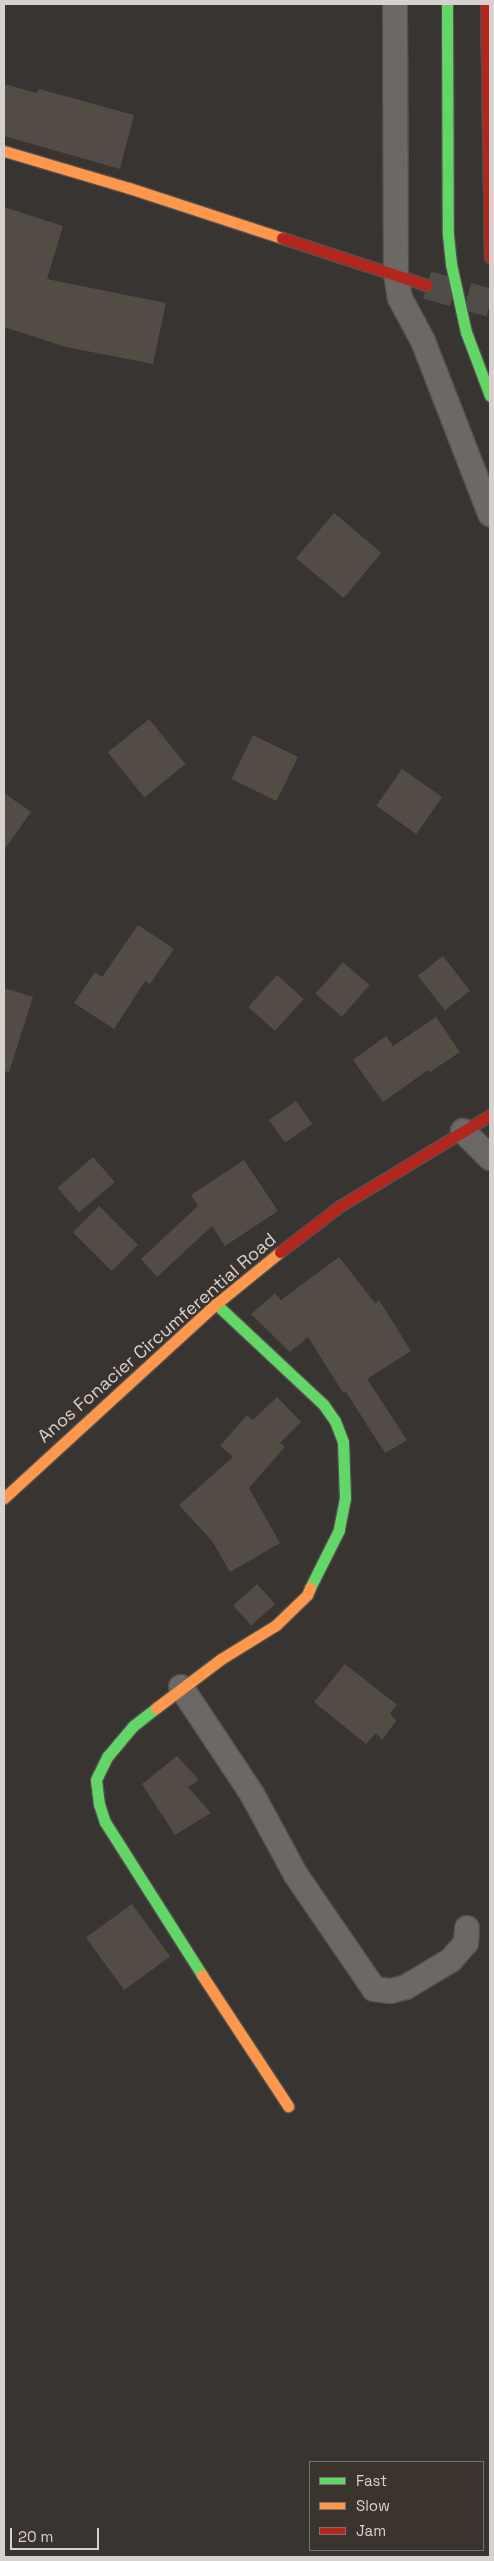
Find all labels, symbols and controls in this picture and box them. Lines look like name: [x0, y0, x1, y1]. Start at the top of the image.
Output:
street label: Anos Fonacier Circumferential Road: [34, 1229, 280, 1447]
legend: [309, 2461, 484, 2551]
text: Fast: [356, 2471, 387, 2490]
text: Slow: [356, 2496, 390, 2515]
scale bar: [12, 2518, 101, 2550]
text: Jam: [356, 2521, 386, 2540]
text: 20 m: [18, 2527, 53, 2546]

